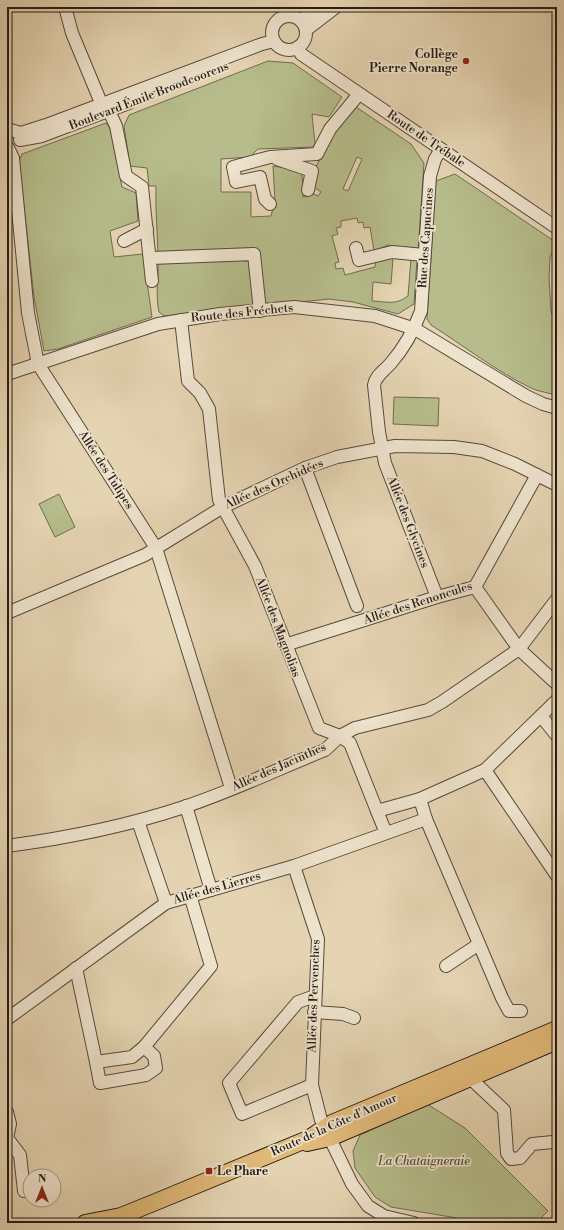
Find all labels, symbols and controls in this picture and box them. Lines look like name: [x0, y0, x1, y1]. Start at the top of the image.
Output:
place label: Collège Pierre Norange: [369, 47, 459, 76]
marker: Collège Pierre Norange: [461, 56, 471, 66]
street label: Boulevard Émile Broodcoorens: [65, 57, 231, 134]
street label: Route de Trébale: [384, 107, 468, 171]
street label: Rue des Capucines: [415, 187, 437, 289]
street label: Route des Fréchets: [190, 300, 294, 326]
street label: Allée des Tulipes: [74, 427, 137, 512]
street label: Allée des Orchidées: [222, 456, 326, 513]
street label: Allée des Glycines: [383, 473, 432, 570]
street label: Allée des Magnolias: [252, 574, 304, 679]
street label: Allée des Renoncules: [361, 578, 474, 628]
street label: Allée des Jacinthes: [229, 739, 329, 795]
street label: Allée des Lierres: [171, 868, 262, 908]
street label: Allée des Pervenches: [304, 939, 323, 1054]
street label: Route de la Côte d'Amour: [269, 1090, 399, 1160]
park label: La Chataigneraie: [377, 1154, 470, 1169]
place label: Le Phare: [217, 1164, 269, 1179]
marker: Le Phare: [204, 1166, 214, 1176]
north arrow: [22, 1168, 62, 1208]
text: N: [38, 1172, 47, 1186]

